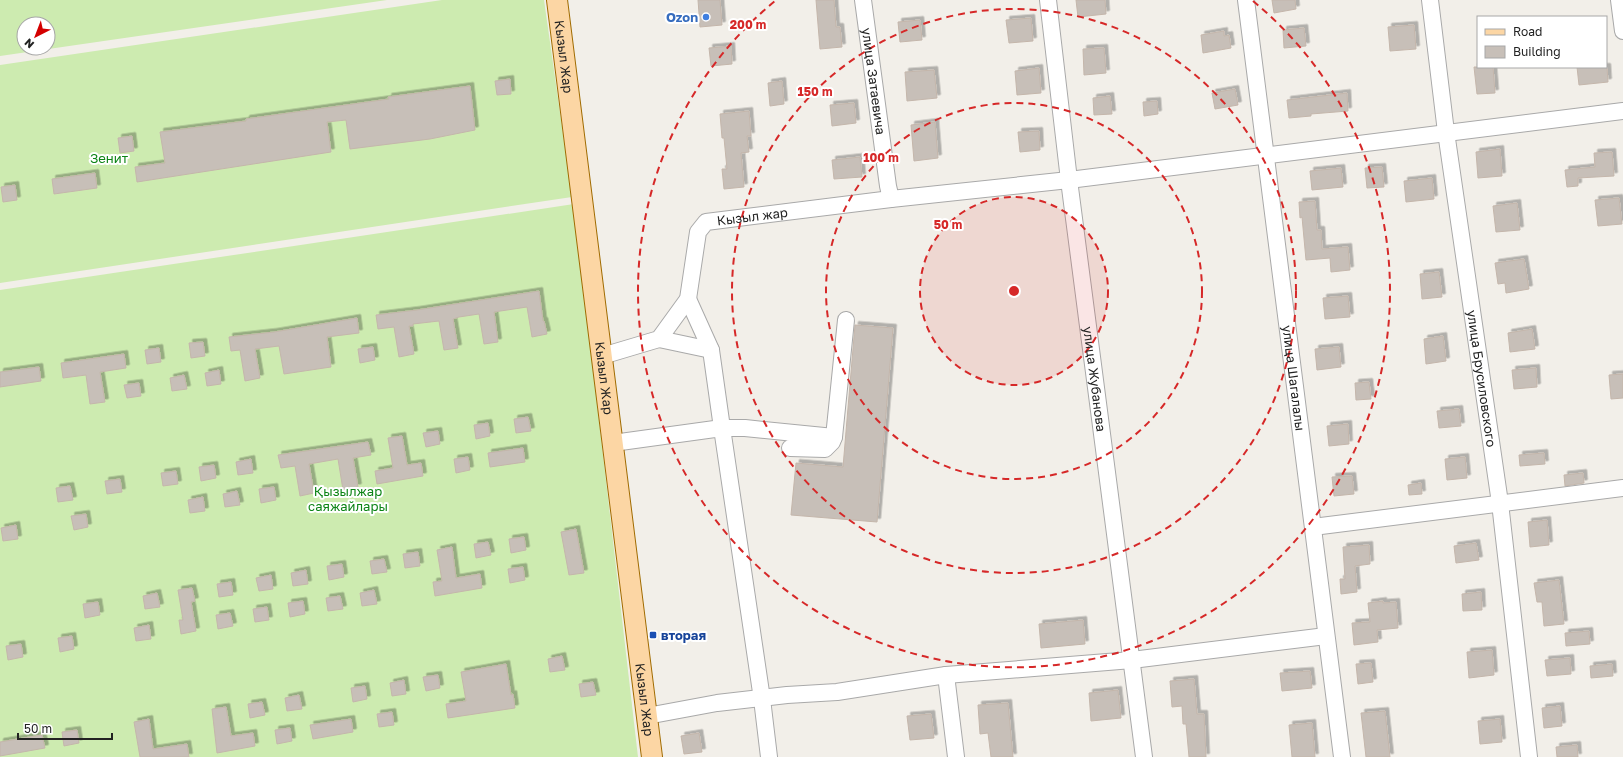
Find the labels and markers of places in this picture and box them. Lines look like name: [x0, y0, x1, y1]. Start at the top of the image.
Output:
place label: Ozon: [666, 9, 698, 25]
marker: Ozon: [701, 12, 711, 22]
centre of rings: [1007, 284, 1021, 298]
place label: вторая: [661, 627, 706, 643]
marker: вторая: [648, 630, 658, 640]

